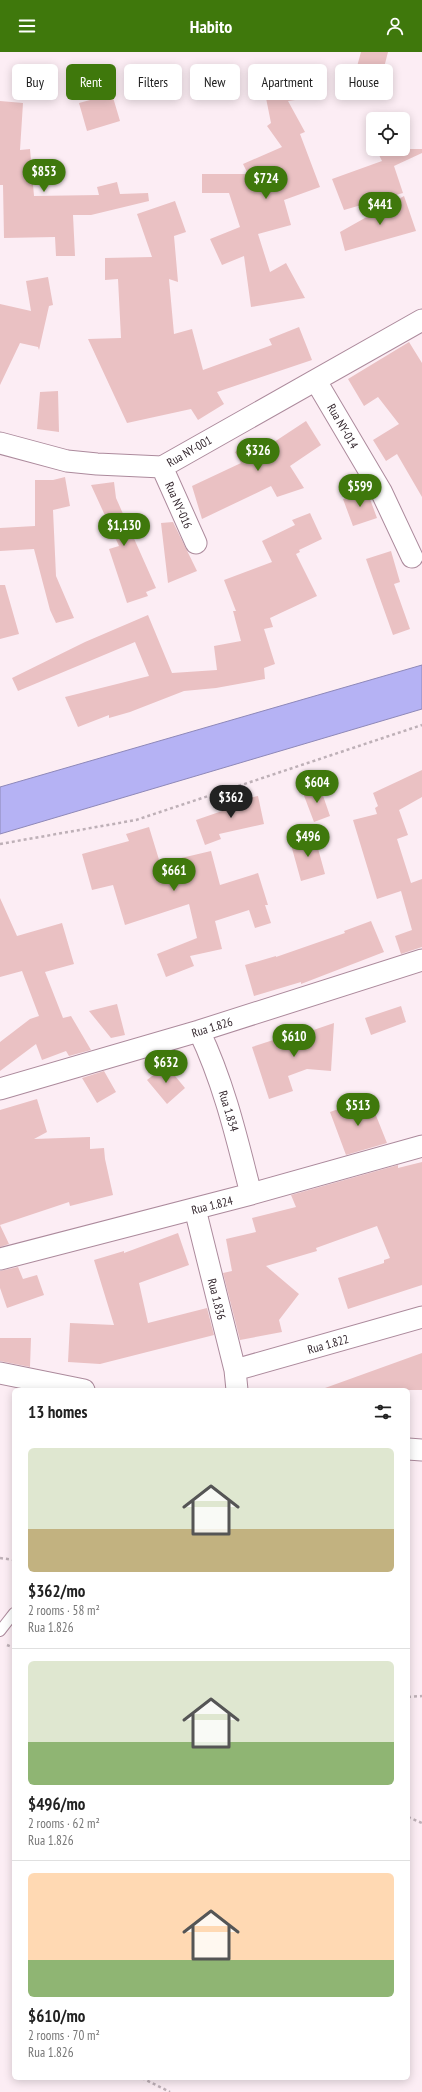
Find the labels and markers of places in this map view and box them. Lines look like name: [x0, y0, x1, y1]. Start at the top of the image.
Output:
pin: $853: [20, 159, 68, 193]
pin: $724: [242, 166, 290, 200]
pin: $441: [356, 192, 404, 226]
pin: $326: [234, 438, 282, 472]
pin: $599: [336, 474, 384, 508]
pin: $1,130: [91, 513, 157, 547]
pin: $604: [293, 770, 341, 804]
pin: $362: [207, 785, 255, 819]
pin: $496: [284, 824, 332, 858]
pin: $661: [150, 858, 198, 892]
pin: $610: [270, 1024, 318, 1058]
pin: $632: [142, 1050, 190, 1084]
pin: $513: [334, 1093, 382, 1127]

